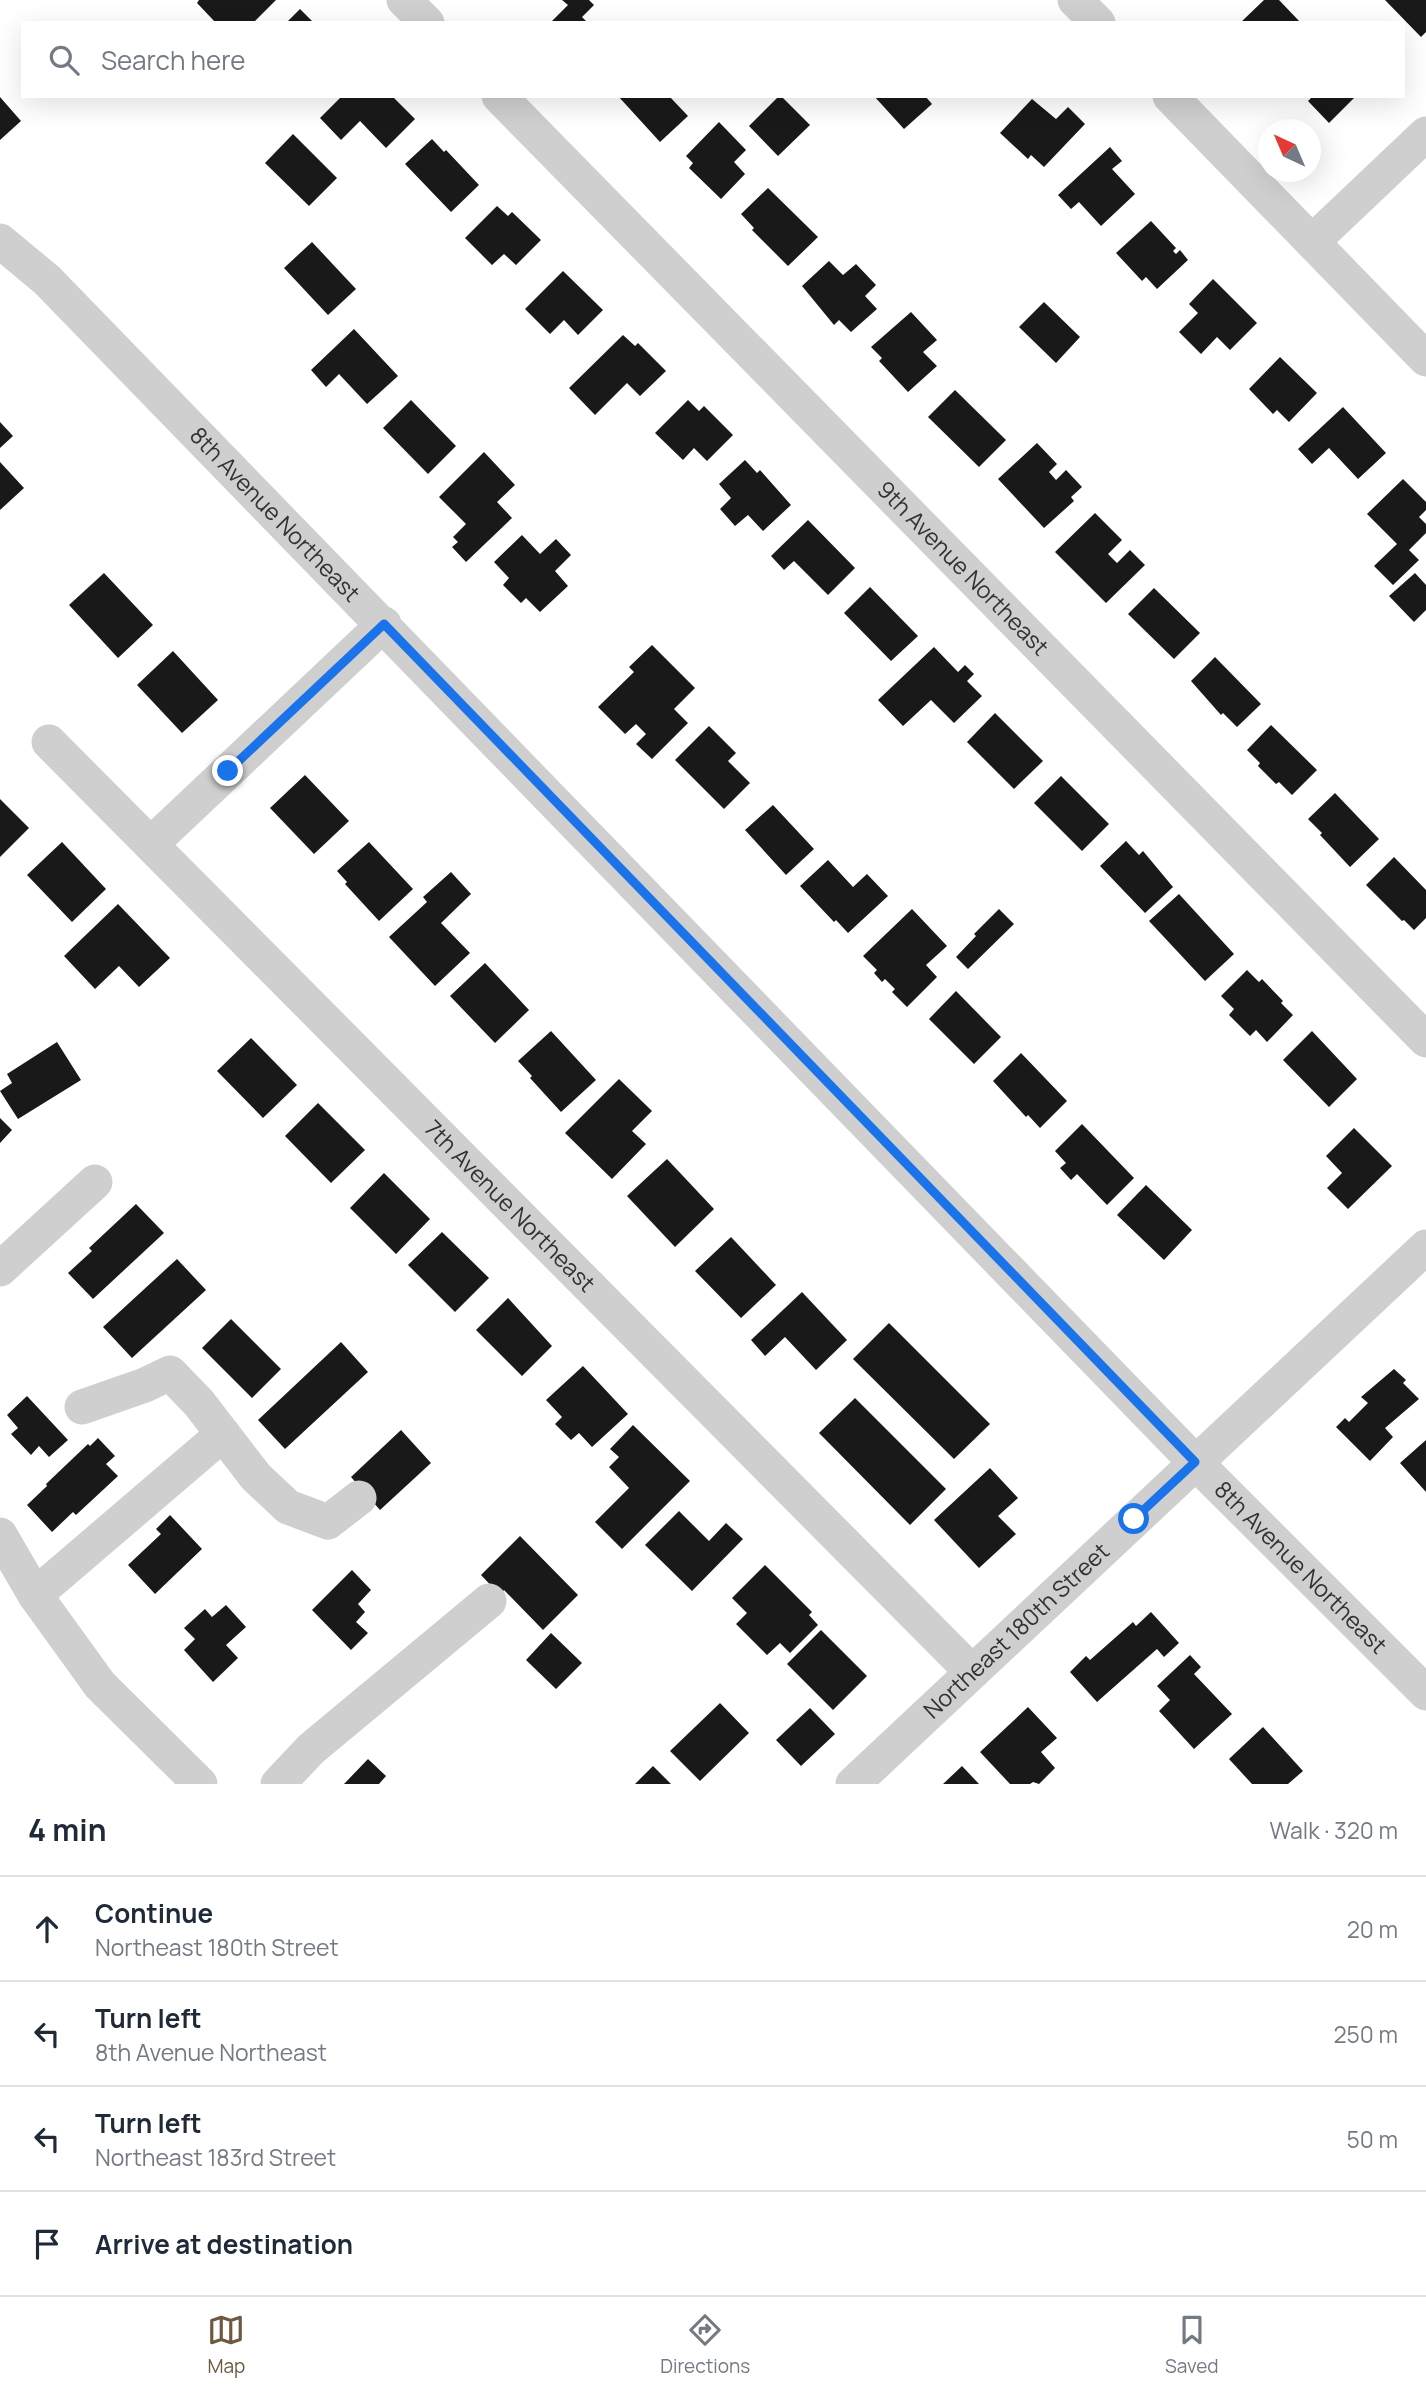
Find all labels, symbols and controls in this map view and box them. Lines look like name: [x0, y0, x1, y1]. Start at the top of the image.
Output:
search box: [21, 21, 1405, 98]
icon: search: [45, 41, 83, 79]
text: Search here: [101, 42, 246, 78]
north arrow: [1258, 119, 1321, 182]
street label: 8th Avenue Northeast: [183, 419, 368, 608]
street label: 9th Avenue Northeast: [870, 473, 1057, 662]
route end: [212, 755, 243, 786]
street label: 7th Avenue Northeast: [418, 1112, 603, 1298]
street label: 8th Avenue Northeast: [1208, 1473, 1395, 1660]
route start: [1118, 1503, 1149, 1534]
street label: Northeast 180th Street: [916, 1535, 1116, 1725]
text: 4 min: [28, 1809, 106, 1850]
text: Walk · 320 m: [1270, 1814, 1398, 1846]
text: Continue: [95, 1895, 213, 1931]
icon: ahead: [28, 1910, 66, 1948]
text: 20 m: [1347, 1913, 1398, 1945]
text: Northeast 180th Street: [95, 1931, 339, 1963]
text: Turn left: [95, 2000, 202, 2036]
icon: left: [28, 2015, 66, 2053]
text: 250 m: [1333, 2018, 1398, 2050]
text: 8th Avenue Northeast: [95, 2036, 327, 2068]
text: Turn left: [95, 2105, 202, 2141]
icon: left: [28, 2120, 66, 2158]
text: 50 m: [1347, 2123, 1398, 2155]
text: Northeast 183rd Street: [95, 2141, 336, 2173]
icon: arrive: [28, 2225, 66, 2263]
text: Arrive at destination: [95, 2226, 353, 2262]
tab: Map: [207, 2311, 245, 2379]
tab: Directions: [660, 2311, 750, 2379]
tab: Saved: [1165, 2311, 1219, 2379]

